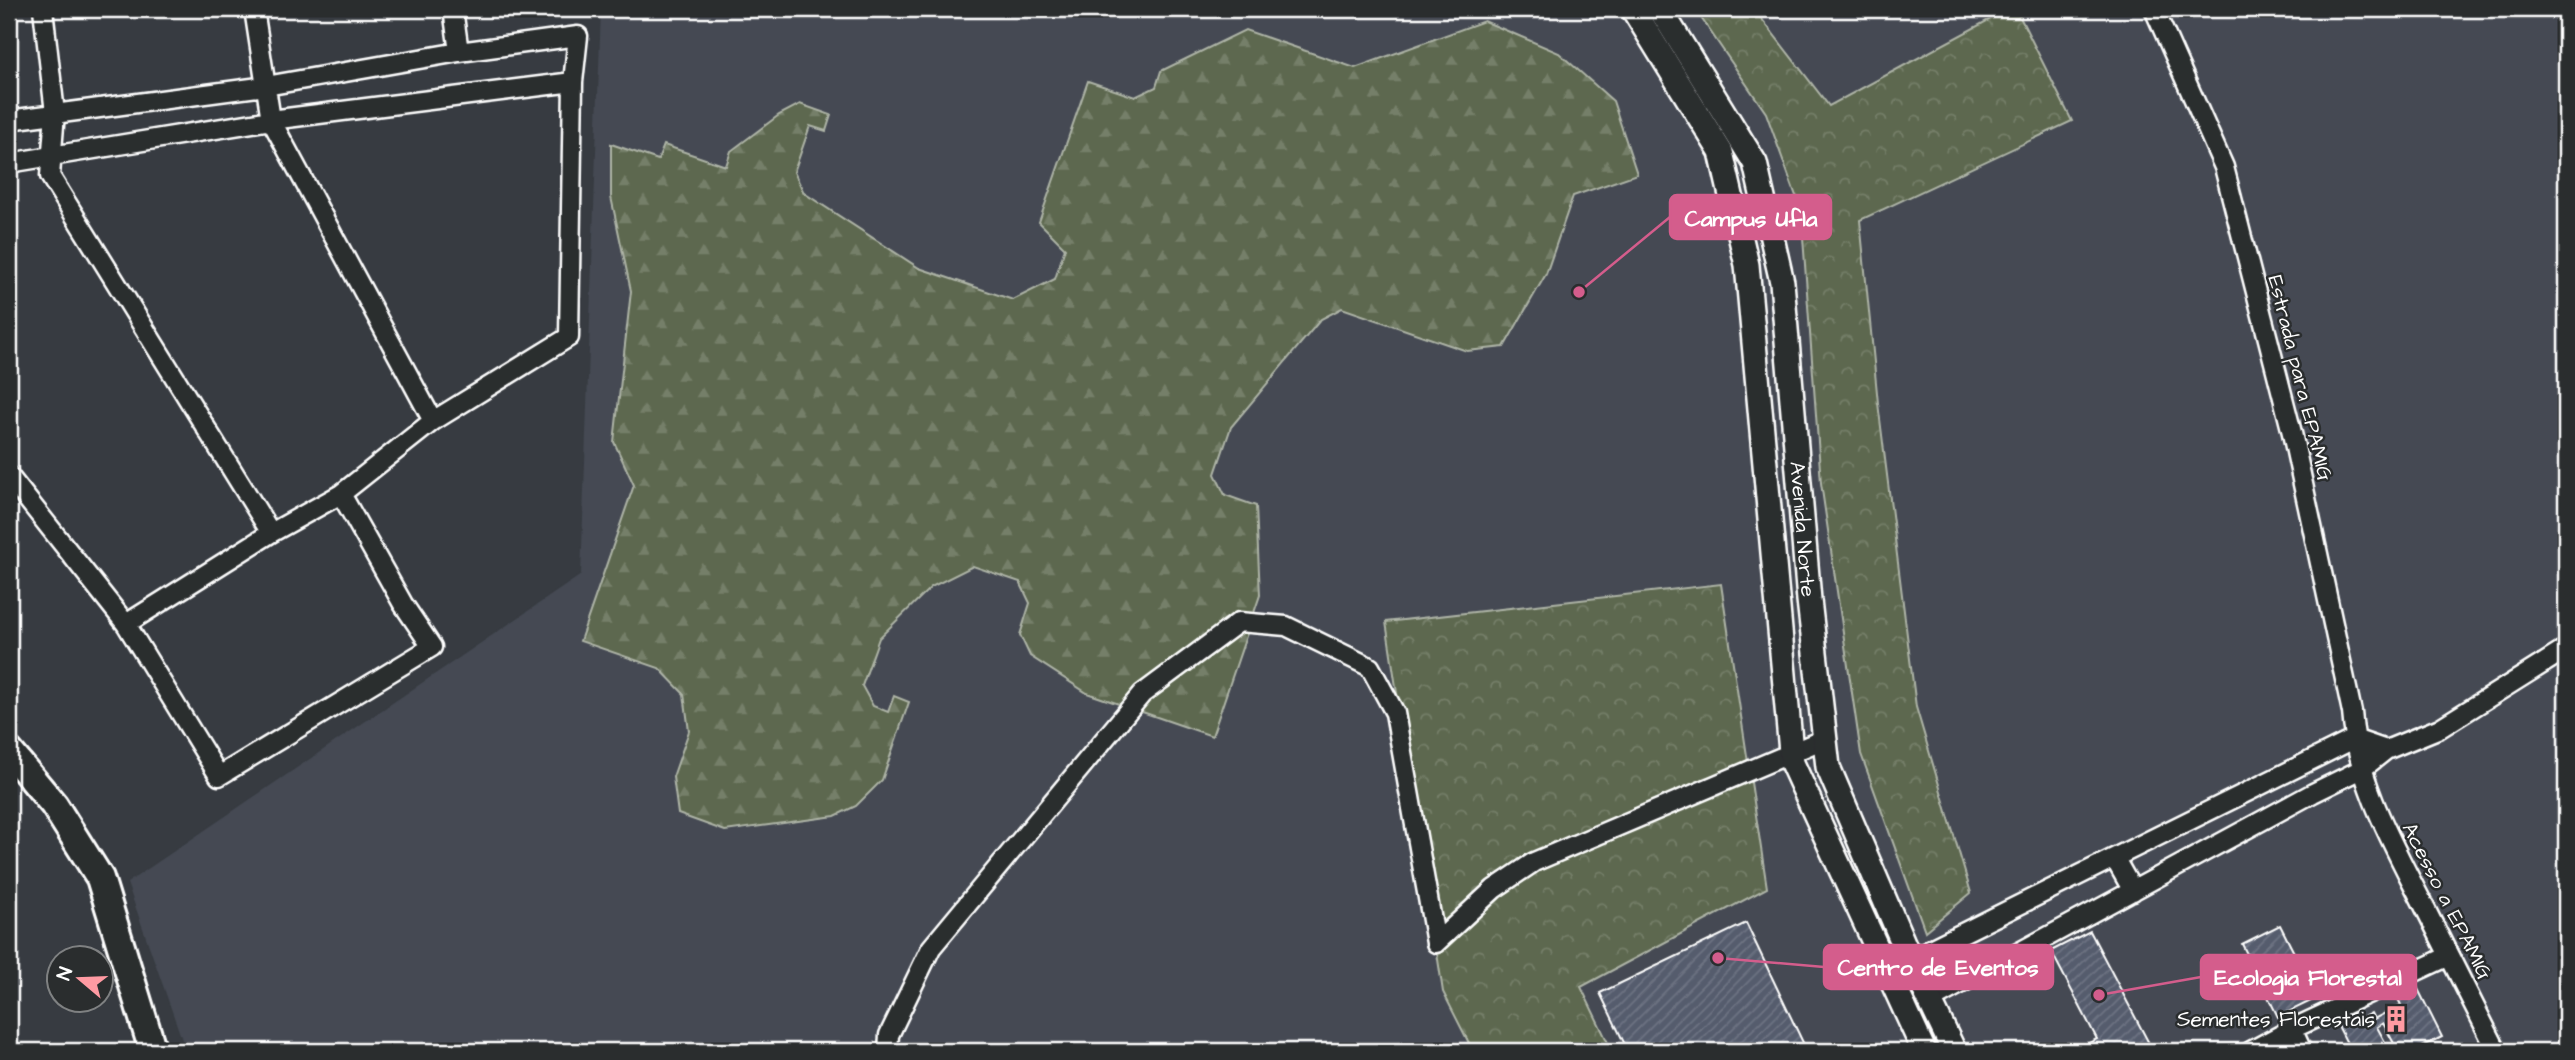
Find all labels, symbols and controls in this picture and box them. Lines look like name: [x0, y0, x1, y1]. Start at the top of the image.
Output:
callout: Campus Ufla: [1670, 195, 1831, 239]
text: Campus Ufla: [1684, 203, 1818, 235]
street label: Estrada para EPAMIG: [2259, 272, 2340, 485]
street label: Avenida Norte: [1783, 460, 1823, 598]
street label: Acesso a EPAMIG: [2395, 817, 2499, 985]
north arrow: [46, 944, 116, 1014]
callout: Centro de Eventos: [1824, 945, 2053, 989]
text: Centro de Eventos: [1837, 952, 2039, 984]
callout: Ecologia Florestal: [2201, 955, 2416, 999]
text: Ecologia Florestal: [2214, 962, 2402, 995]
text: N: [51, 964, 80, 984]
building icon: Sementes Florestais: [2381, 1004, 2411, 1034]
place label: Sementes Florestais: [2177, 1005, 2375, 1034]

